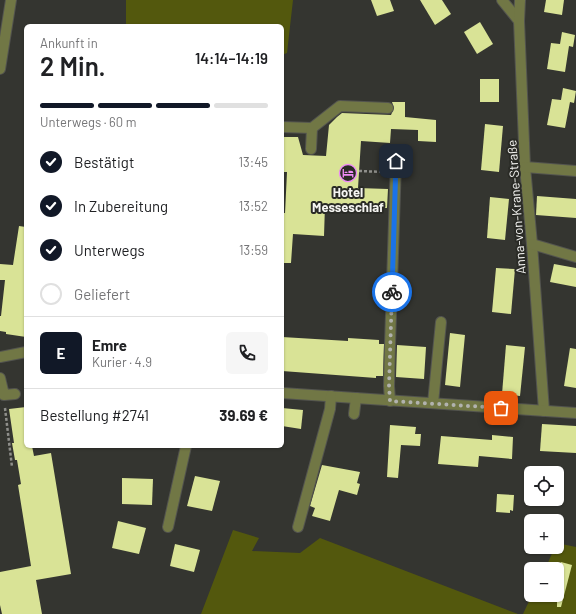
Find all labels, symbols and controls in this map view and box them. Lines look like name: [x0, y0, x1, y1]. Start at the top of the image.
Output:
text: Ankunft in: [40, 35, 98, 51]
text: 14:14–14:19: [195, 49, 268, 67]
text: 2 Min.: [40, 50, 106, 81]
text: Unterwegs · 60 m: [40, 114, 137, 130]
street label: Anna-von-Krane-Straße: [503, 139, 529, 275]
pin: [379, 144, 413, 178]
icon: home: [385, 150, 407, 172]
icon: check: [40, 151, 62, 173]
text: Bestätigt: [74, 153, 134, 171]
text: 13:45: [239, 154, 268, 170]
hotel icon: Hotel Messeschlaf: [338, 163, 358, 183]
place label: Hotel Messeschlaf: [312, 184, 384, 215]
icon: check: [40, 195, 62, 217]
text: In Zubereitung: [74, 197, 168, 215]
text: 13:52: [239, 198, 268, 214]
icon: check: [40, 239, 62, 261]
text: Unterwegs: [74, 241, 145, 259]
text: 13:59: [239, 242, 268, 258]
courier: [372, 272, 412, 312]
icon: bike: [381, 281, 403, 303]
text: Geliefert: [74, 285, 130, 303]
button: phone: [226, 332, 268, 374]
text: Emre: [92, 336, 127, 354]
text: E: [57, 344, 65, 362]
text: Kurier · 4.9: [92, 354, 152, 370]
pin: [484, 391, 518, 425]
icon: bag: [490, 397, 512, 419]
text: Bestellung #2741: [40, 406, 149, 424]
text: 39.69 €: [219, 406, 268, 424]
map controls: [524, 466, 564, 602]
button: locate: [524, 466, 564, 506]
button: +: [524, 514, 564, 554]
button: −: [524, 562, 564, 602]

